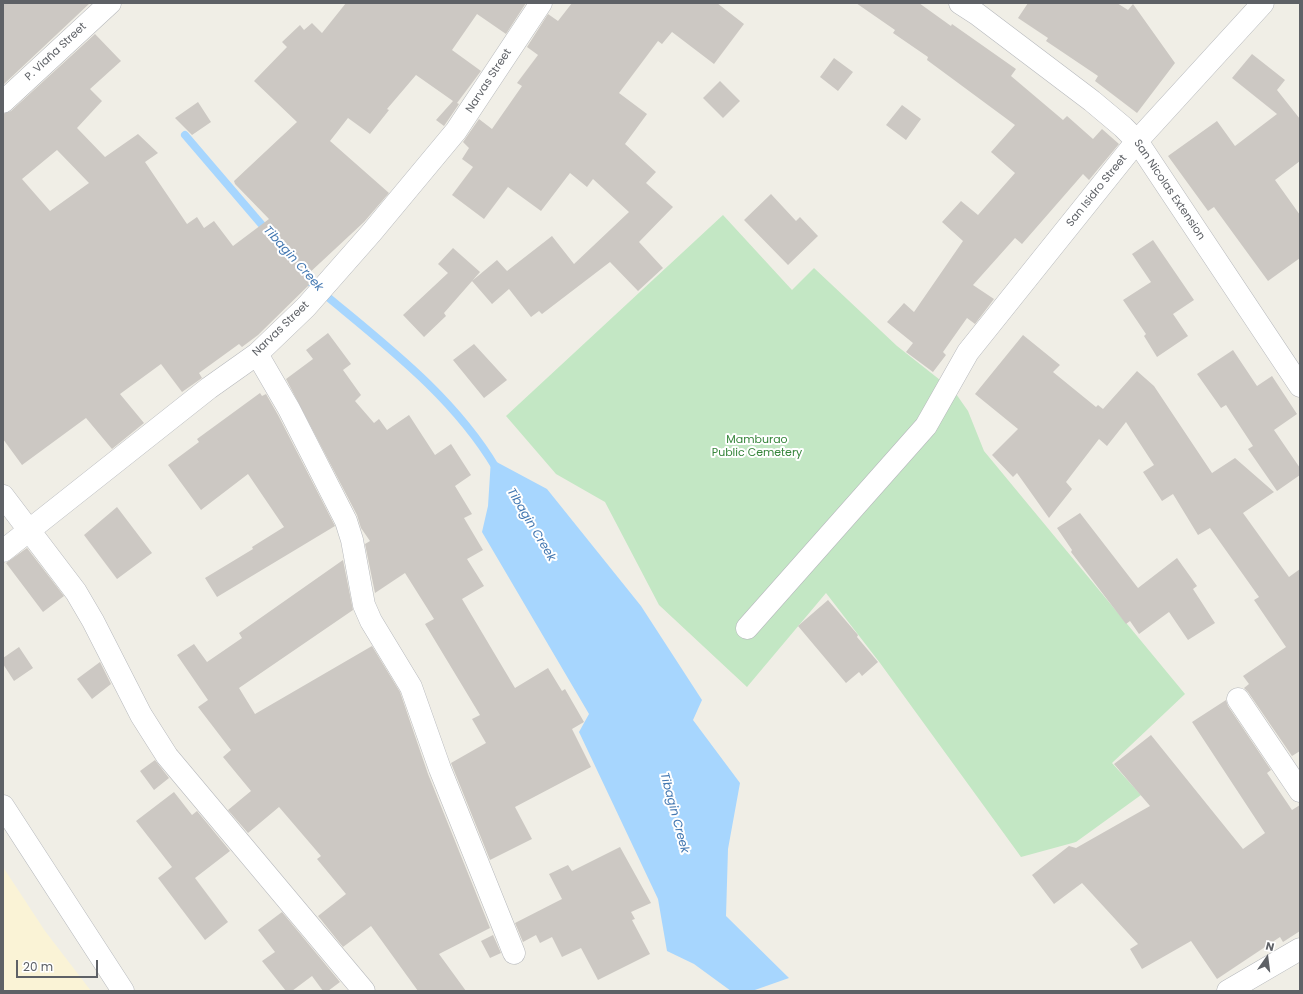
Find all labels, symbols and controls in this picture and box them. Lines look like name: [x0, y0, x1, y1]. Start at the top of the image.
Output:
street label: P. Viaña Street: [23, 20, 89, 84]
street label: Narvas Street: [463, 46, 515, 116]
street label: San Nicolas Extension: [1130, 137, 1208, 243]
street label: San Isidro Street: [1064, 152, 1130, 230]
water label: Tibagin Creek: [260, 223, 326, 295]
street label: Narvas Street: [250, 299, 312, 359]
park label: Mamburao Public Cemetery: [712, 433, 802, 459]
water label: Tibagin Creek: [504, 486, 558, 564]
water label: Tibagin Creek: [656, 771, 692, 855]
north arrow: [1247, 938, 1287, 978]
text: N: [1264, 938, 1276, 955]
scale bar: [18, 952, 100, 978]
text: 20 m: [23, 958, 53, 975]

